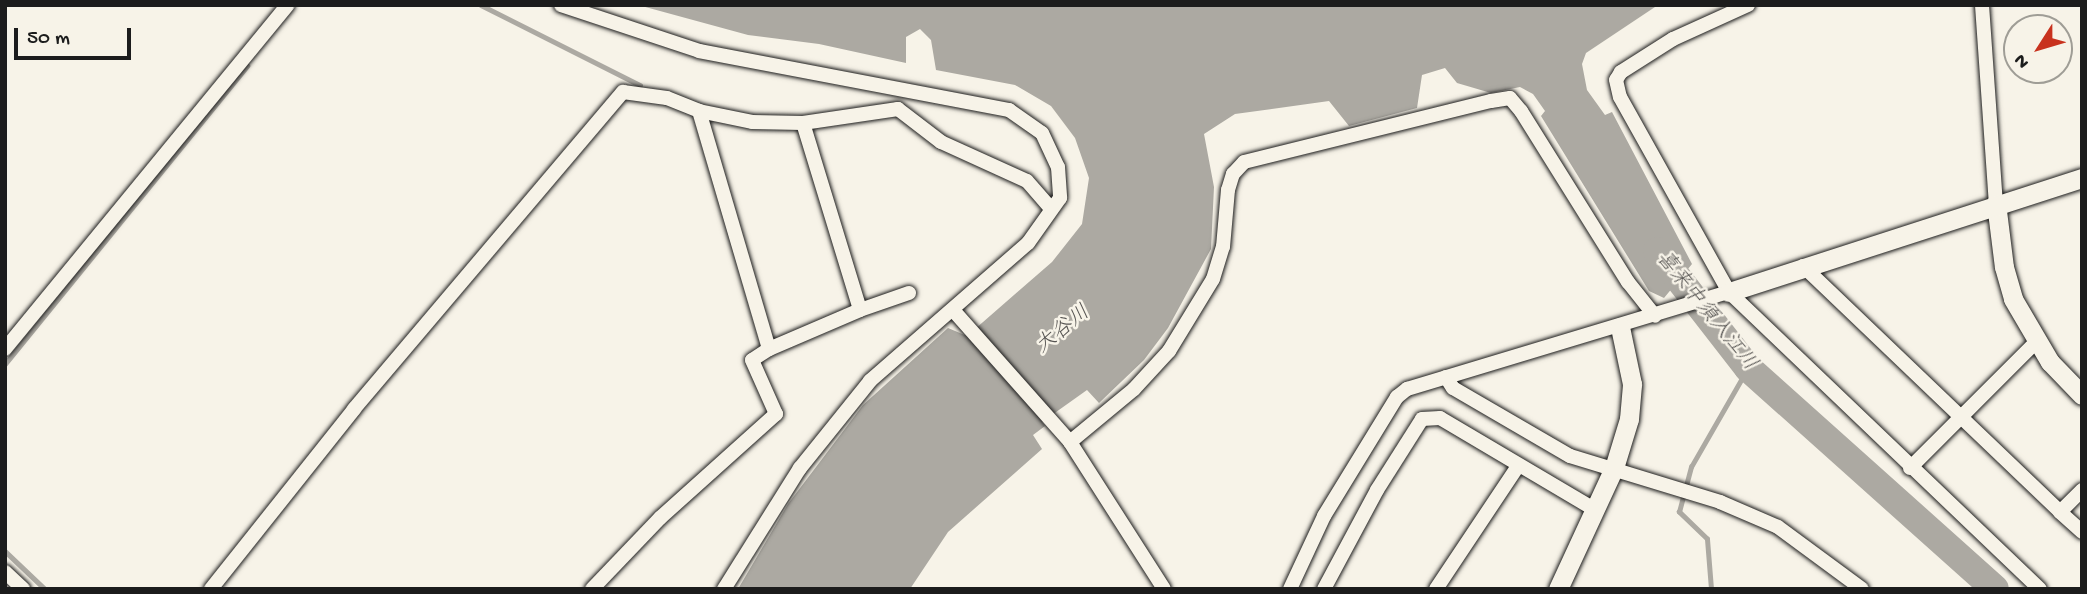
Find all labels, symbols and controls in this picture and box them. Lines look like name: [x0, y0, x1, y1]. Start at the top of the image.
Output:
scale bar: [18, 14, 135, 58]
north arrow: [2003, 14, 2073, 84]
text: 50 m: [27, 27, 70, 52]
text: N: [2010, 49, 2035, 73]
water label: 喜来中須入江川: [1649, 247, 1761, 377]
water label: 大谷川: [1032, 301, 1096, 361]

